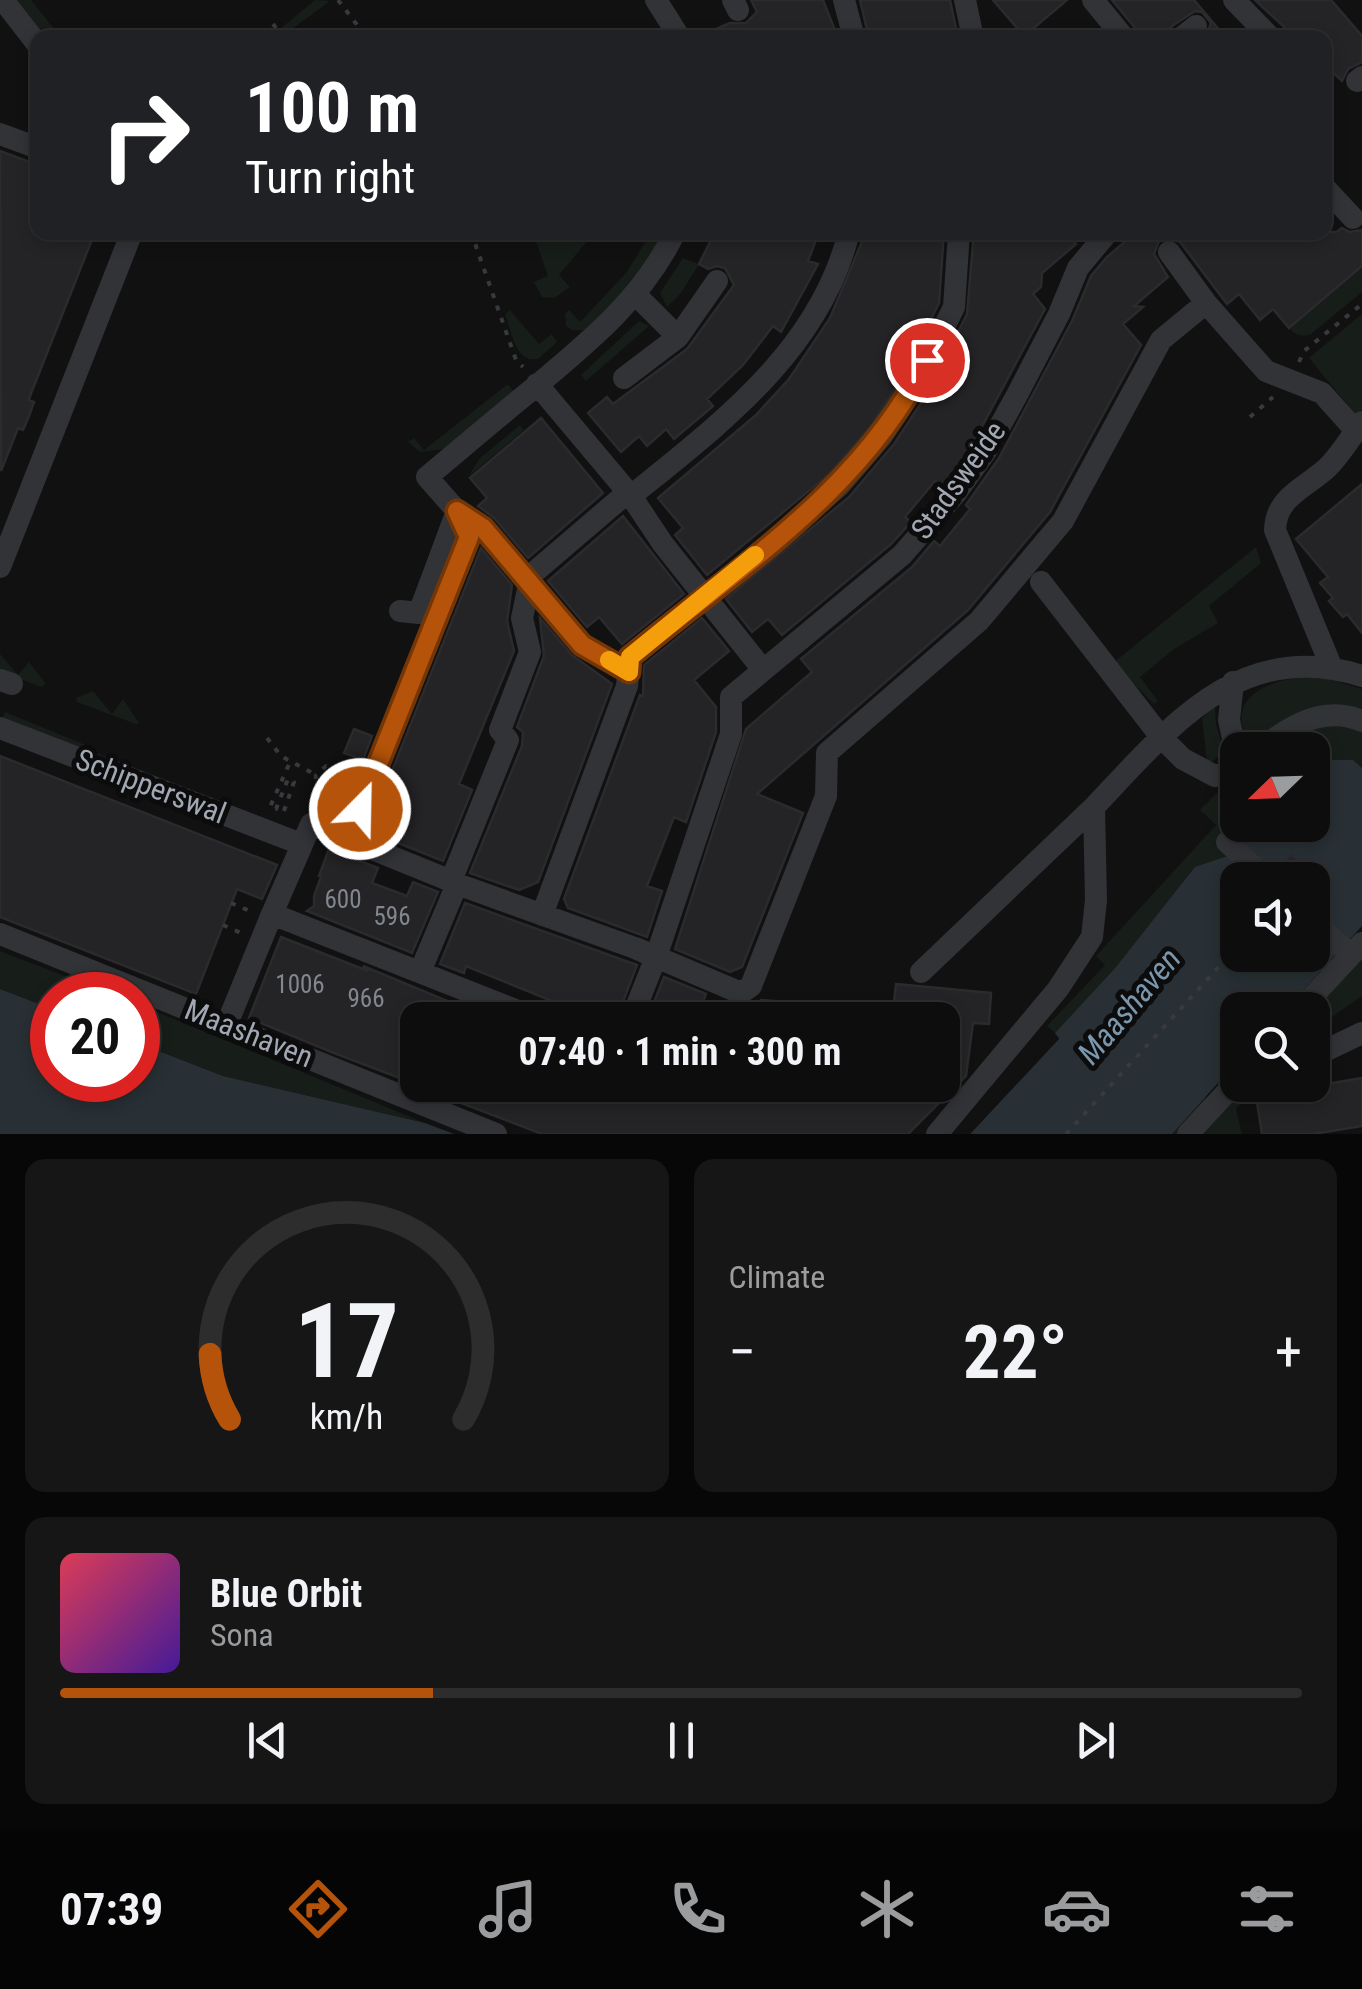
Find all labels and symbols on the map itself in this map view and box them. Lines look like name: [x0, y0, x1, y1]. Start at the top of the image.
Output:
pin: [885, 318, 970, 403]
street label: Stadsweide: [904, 414, 1012, 546]
north arrow: [1220, 732, 1330, 842]
street label: Schipperswal: [71, 741, 231, 831]
position arrow: [308, 757, 412, 861]
house number: 600: [324, 885, 362, 914]
house number: 596: [373, 902, 411, 931]
water label: Maashaven: [1070, 940, 1188, 1072]
house number: 1006: [275, 970, 325, 999]
speed limit sign: 20: [30, 972, 160, 1102]
house number: 966: [347, 984, 385, 1013]
street label: Maashaven: [180, 991, 318, 1075]

